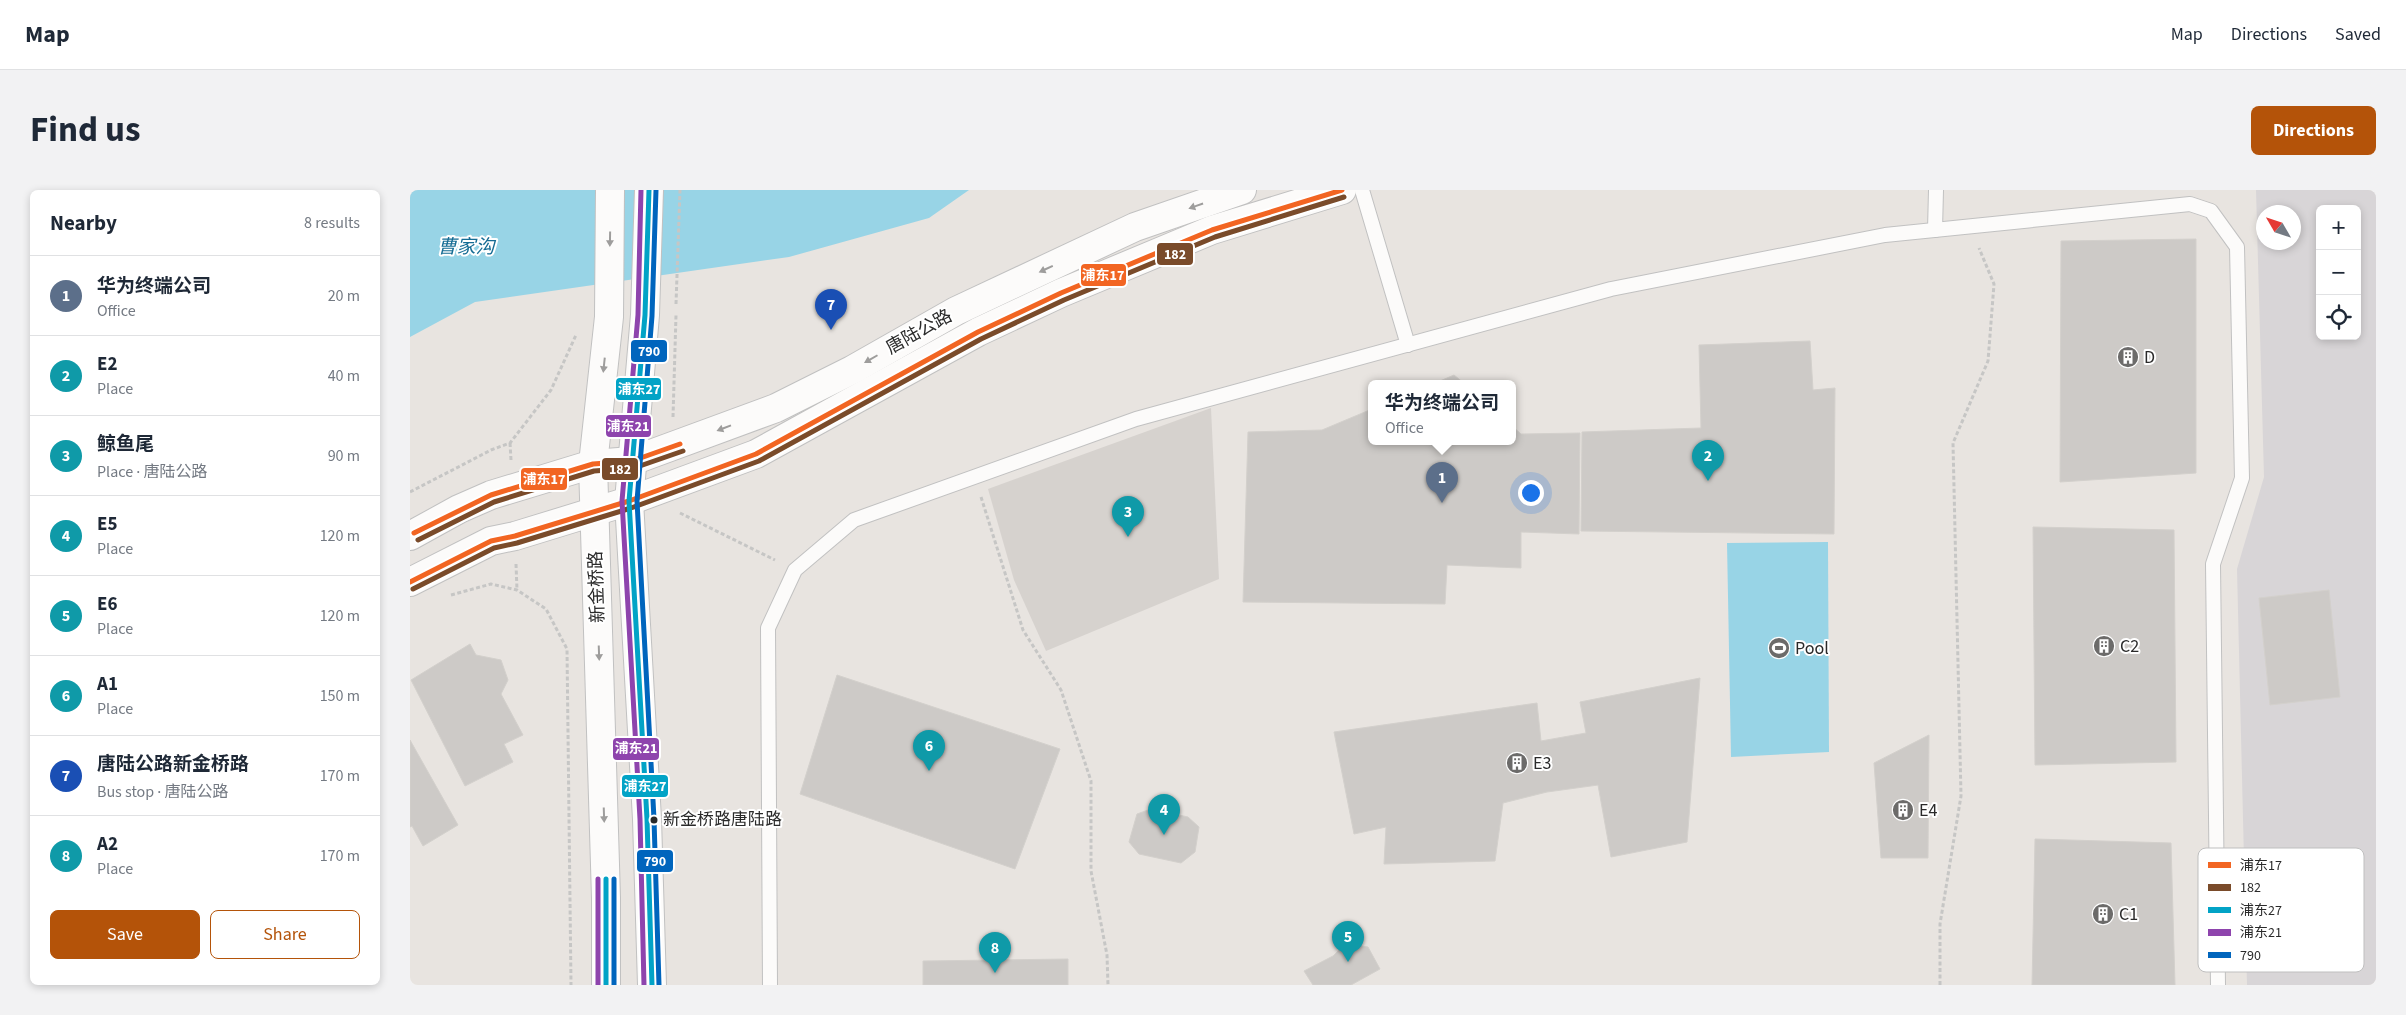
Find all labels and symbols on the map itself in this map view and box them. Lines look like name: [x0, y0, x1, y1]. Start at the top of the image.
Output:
one-way arrow: [1188, 202, 1203, 210]
north arrow: [2256, 205, 2301, 250]
one-way arrow: [605, 231, 613, 247]
water label: 曹家沟: [437, 234, 496, 261]
line badge: 182: [1156, 242, 1194, 266]
text: 182: [1164, 245, 1186, 265]
line badge: 浦东17: [1080, 263, 1127, 287]
one-way arrow: [1039, 265, 1053, 273]
text: 浦东17: [1082, 266, 1124, 286]
pin: 7: [815, 289, 847, 330]
street label: 唐陆公路: [881, 304, 957, 360]
line badge: 790: [630, 339, 668, 363]
text: 790: [638, 342, 660, 362]
building icon: D: [2116, 345, 2140, 369]
place label: D: [2144, 345, 2155, 370]
one-way arrow: [864, 355, 878, 363]
one-way arrow: [599, 357, 607, 373]
line badge: 浦东27: [615, 377, 662, 401]
text: 浦东27: [618, 380, 660, 400]
line badge: 浦东21: [605, 414, 652, 438]
text: 浦东21: [607, 417, 649, 437]
one-way arrow: [716, 424, 731, 432]
pin: 2: [1692, 440, 1724, 481]
line badge: 182: [601, 457, 639, 481]
text: 182: [609, 460, 631, 480]
pin: 1: [1426, 462, 1458, 503]
line badge: 浦东17: [520, 467, 568, 491]
text: 浦东17: [523, 470, 565, 490]
your location: [1518, 480, 1544, 506]
pin: 3: [1112, 496, 1144, 537]
street label: 新金桥路: [583, 551, 611, 623]
building icon: C2: [2092, 634, 2116, 658]
place label: C2: [2120, 634, 2139, 659]
sports icon: Pool: [1767, 636, 1791, 660]
place label: Pool: [1795, 636, 1829, 661]
one-way arrow: [595, 645, 603, 661]
pin: 6: [913, 730, 945, 771]
line badge: 浦东21: [612, 737, 660, 761]
text: 浦东21: [615, 739, 657, 759]
building icon: E3: [1505, 751, 1529, 775]
place label: E3: [1533, 751, 1551, 776]
line badge: 浦东27: [621, 774, 669, 798]
text: 浦东27: [624, 777, 666, 797]
pin: 4: [1148, 794, 1180, 835]
building icon: E4: [1891, 798, 1915, 822]
place label: E4: [1919, 798, 1937, 823]
one-way arrow: [600, 808, 608, 824]
place label: 新金桥路唐陆路: [663, 808, 782, 832]
marker: 新金桥路唐陆路: [649, 815, 659, 825]
legend: [2198, 848, 2364, 972]
line badge: 790: [636, 849, 674, 873]
text: 790: [644, 852, 666, 872]
text: 浦东17: [2240, 856, 2282, 876]
text: 182: [2240, 878, 2261, 898]
text: 浦东27: [2240, 901, 2282, 921]
building icon: C1: [2091, 902, 2115, 926]
place label: C1: [2119, 902, 2138, 927]
pin: 5: [1332, 921, 1364, 962]
text: 浦东21: [2240, 923, 2282, 943]
pin: 8: [979, 932, 1011, 973]
text: 790: [2240, 946, 2261, 966]

